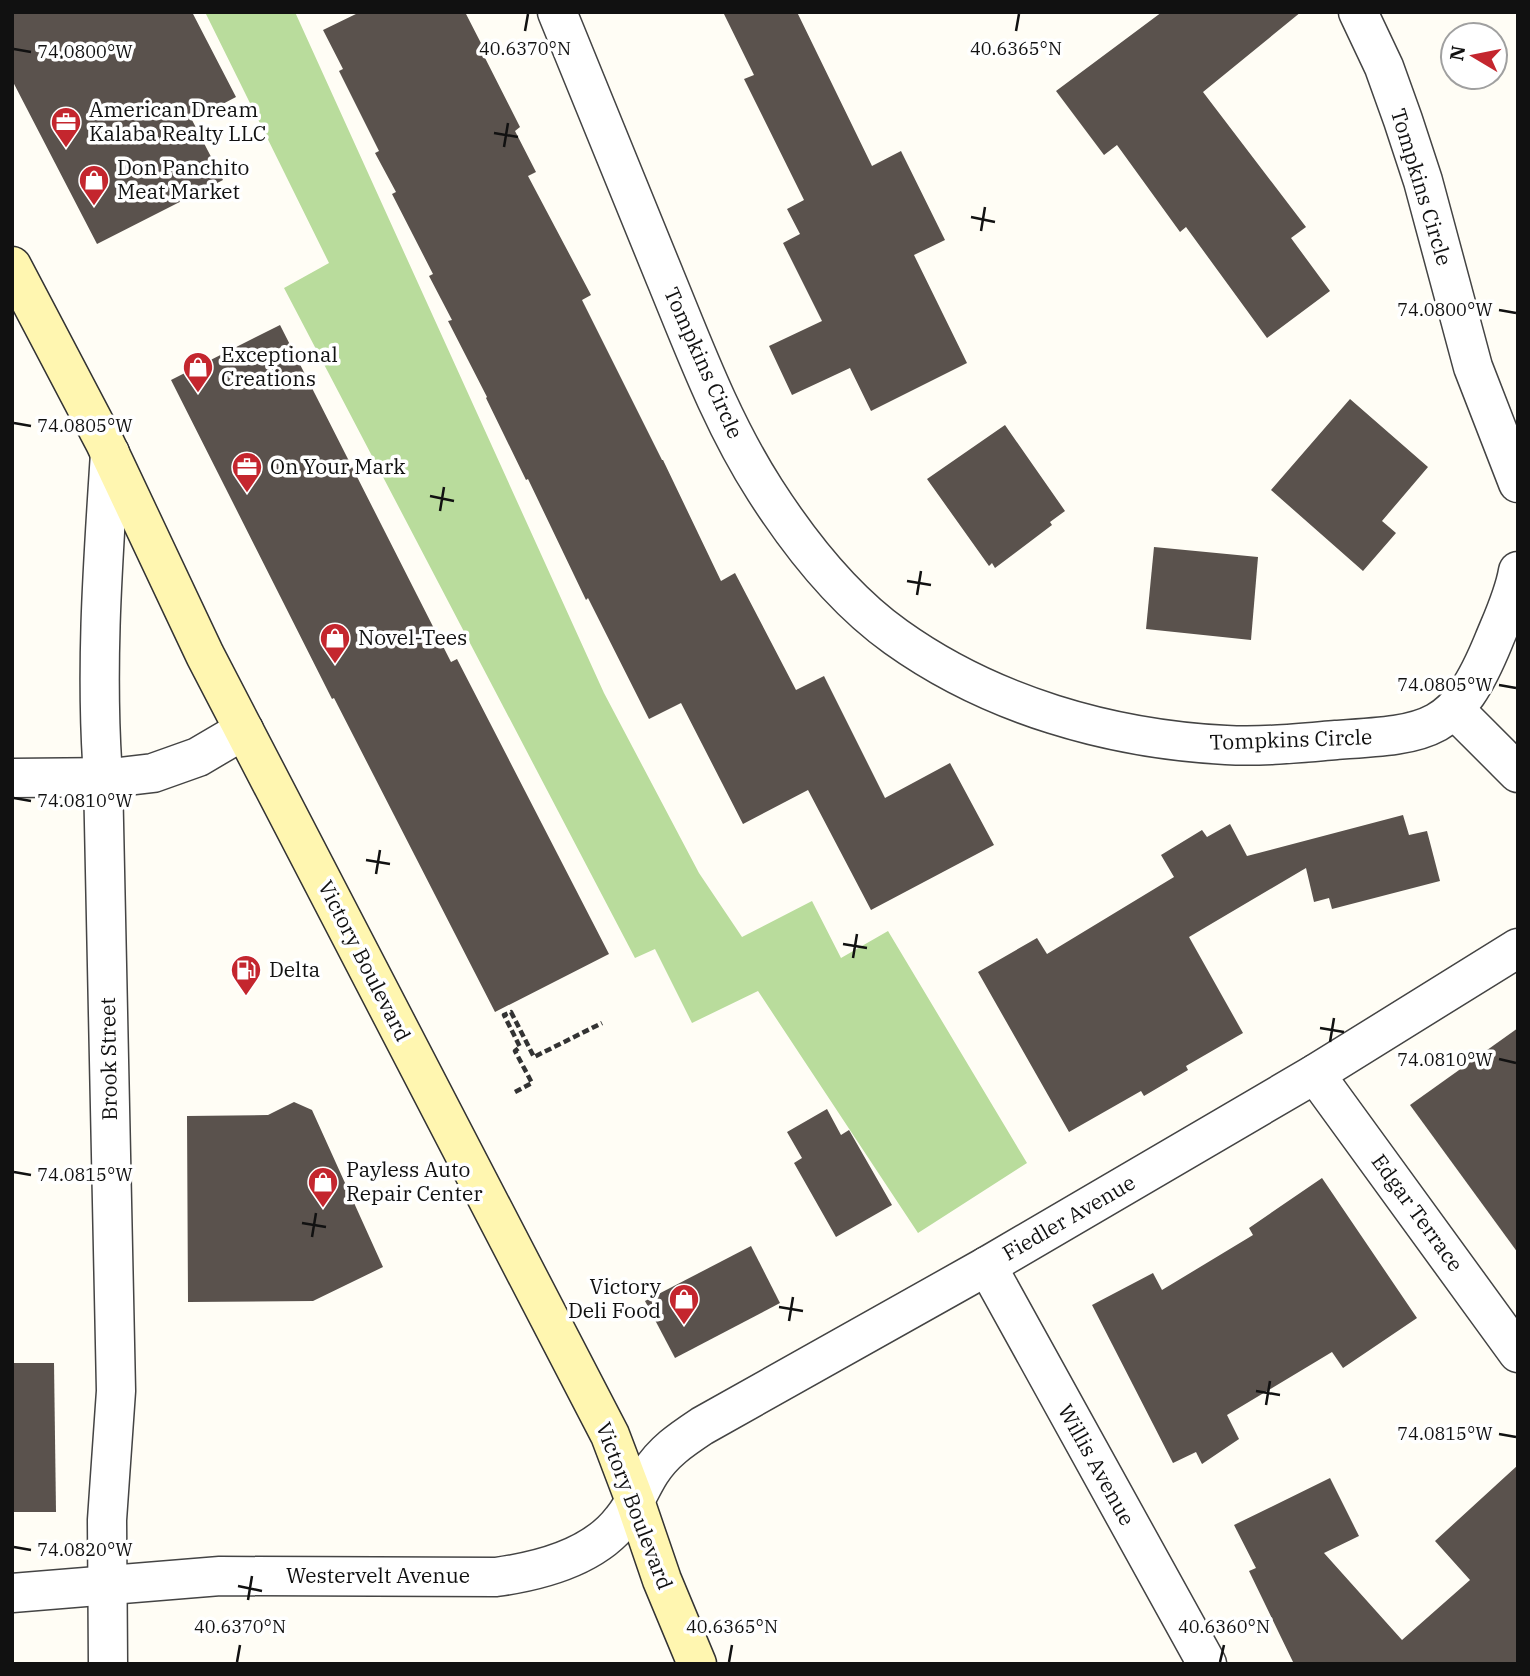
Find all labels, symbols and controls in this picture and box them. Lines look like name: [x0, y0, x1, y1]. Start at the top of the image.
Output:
north arrow: [1439, 21, 1509, 91]
text: 40.6370°N: [479, 37, 571, 60]
text: 40.6365°N: [970, 37, 1062, 60]
text: 74.0800°W: [37, 40, 133, 63]
text: N: [1444, 44, 1470, 63]
place label: American Dream Kalaba Realty LLC: [89, 95, 266, 147]
office icon: American Dream Kalaba Realty LLC: [49, 105, 83, 149]
street label: Tompkins Circle: [1385, 105, 1459, 269]
place label: Don Panchito Meat Market: [117, 153, 249, 205]
shop icon: Don Panchito Meat Market: [77, 163, 111, 207]
street label: Tompkins Circle: [658, 283, 750, 443]
text: 74.0800°W: [1397, 298, 1493, 321]
place label: Exceptional Creations: [221, 340, 338, 392]
shop icon: Exceptional Creations: [181, 350, 215, 394]
text: 74.0805°W: [37, 414, 133, 437]
office icon: On Your Mark: [230, 450, 264, 494]
place label: On Your Mark: [270, 452, 406, 480]
shop icon: Novel-Tees: [318, 621, 352, 665]
place label: Novel-Tees: [358, 623, 467, 651]
text: 74.0805°W: [1397, 673, 1493, 696]
street label: Tompkins Circle: [1209, 722, 1373, 756]
text: 74.0810°W: [37, 789, 133, 812]
street label: Victory Boulevard: [312, 875, 418, 1046]
fuel station icon: Delta: [229, 953, 263, 997]
place label: Delta: [269, 955, 320, 983]
street label: Brook Street: [93, 997, 123, 1121]
text: 74.0810°W: [1397, 1048, 1493, 1071]
street label: Edgar Terrace: [1366, 1148, 1470, 1277]
place label: Payless Auto Repair Center: [346, 1155, 483, 1207]
text: 74.0815°W: [37, 1163, 133, 1186]
shop icon: Payless Auto Repair Center: [306, 1165, 340, 1209]
street label: Fiedler Avenue: [997, 1168, 1140, 1267]
place label: Victory Deli Food: [568, 1272, 662, 1324]
shop icon: Victory Deli Food: [667, 1282, 701, 1326]
street label: Willis Avenue: [1052, 1399, 1142, 1530]
street label: Victory Boulevard: [590, 1418, 680, 1594]
text: 74.0815°W: [1397, 1422, 1493, 1445]
text: 74.0820°W: [37, 1538, 133, 1561]
street label: Westervelt Avenue: [286, 1561, 470, 1589]
text: 40.6370°N: [194, 1615, 286, 1638]
text: 40.6365°N: [686, 1615, 778, 1638]
text: 40.6360°N: [1178, 1615, 1270, 1638]

